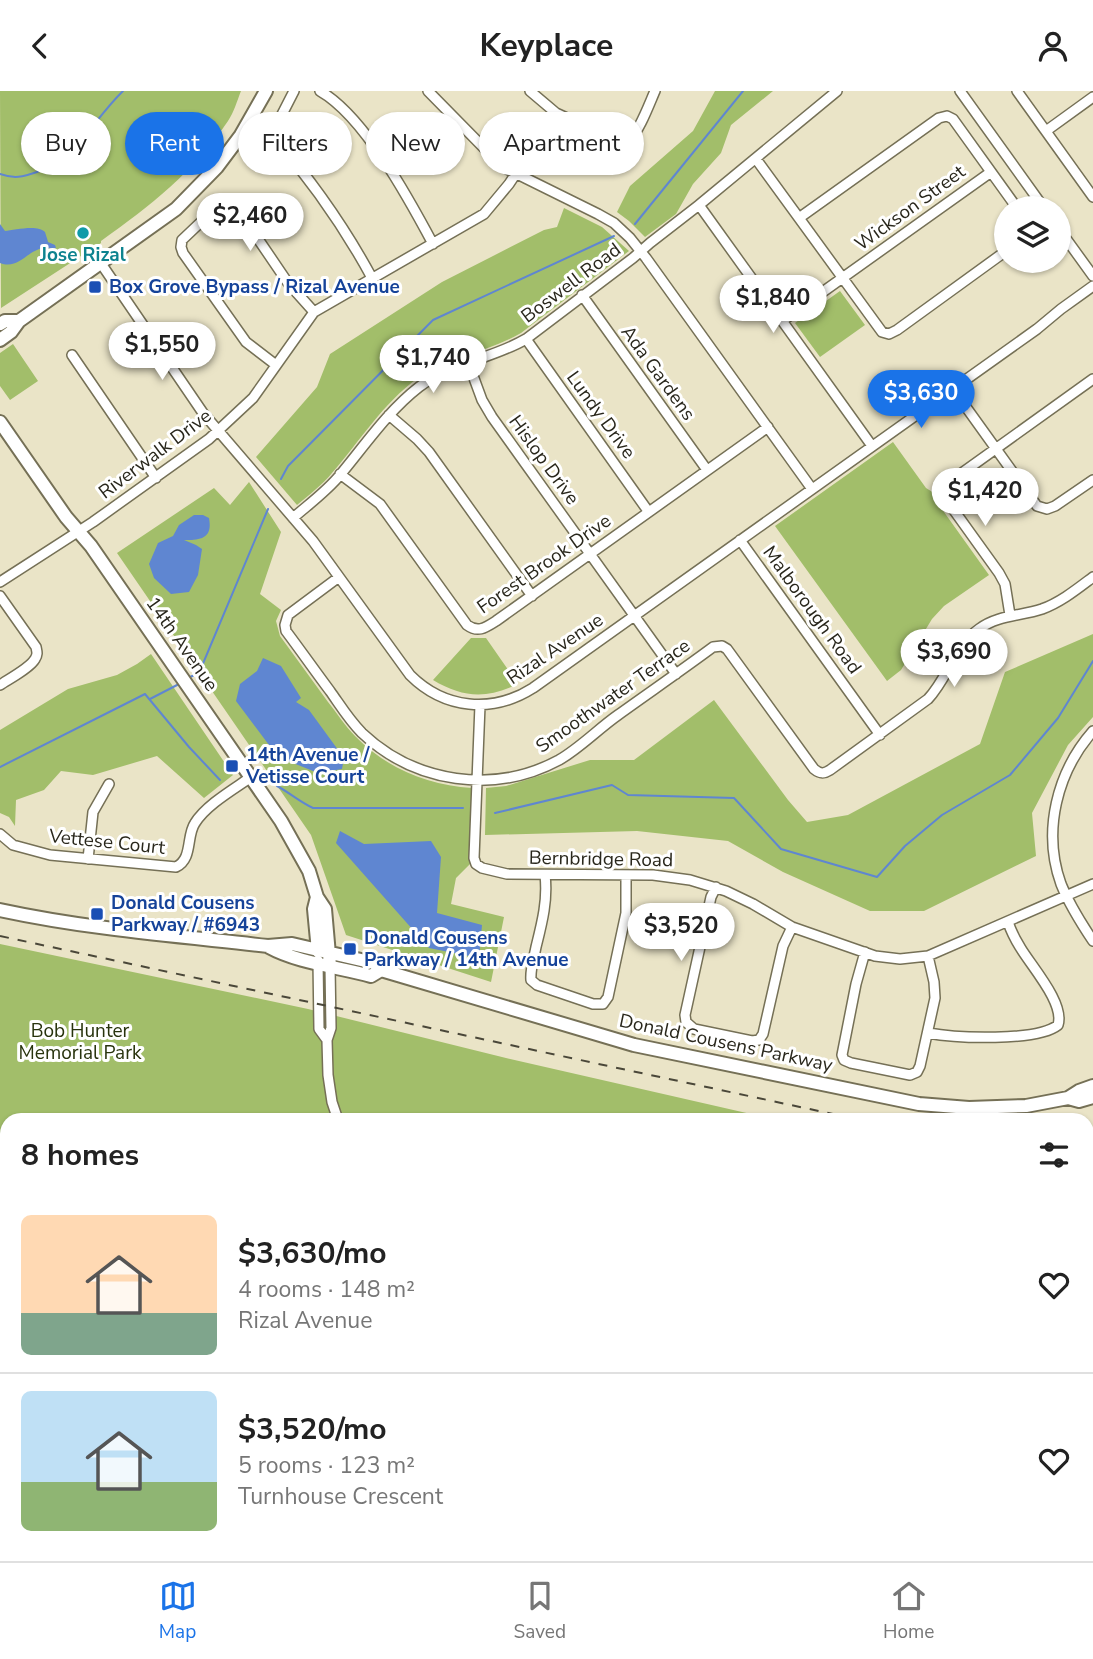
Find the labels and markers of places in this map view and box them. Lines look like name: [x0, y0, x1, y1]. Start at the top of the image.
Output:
pin: $2,460: [193, 193, 307, 253]
marker: Jose Rizal: [75, 225, 91, 241]
place label: Jose Rizal: [39, 242, 126, 268]
place label: Box Grove Bypass / Rizal Avenue: [109, 274, 400, 300]
pin: $1,840: [716, 275, 830, 335]
marker: Box Grove Bypass / Rizal Avenue: [87, 279, 103, 295]
pin: $1,550: [105, 323, 219, 382]
pin: $1,740: [376, 335, 490, 395]
pin: $3,630: [864, 371, 978, 430]
pin: $1,420: [928, 469, 1042, 528]
pin: $3,690: [897, 629, 1011, 689]
place label: 14th Avenue / Vetisse Court: [245, 742, 371, 790]
marker: 14th Avenue / Vetisse Court: [224, 758, 240, 774]
place label: Donald Cousens Parkway / #6943: [111, 890, 260, 938]
pin: $3,520: [624, 903, 738, 963]
marker: Donald Cousens Parkway / #6943: [89, 906, 105, 922]
place label: Donald Cousens Parkway / 14th Avenue: [364, 925, 569, 973]
marker: Donald Cousens Parkway / 14th Avenue: [342, 941, 358, 957]

